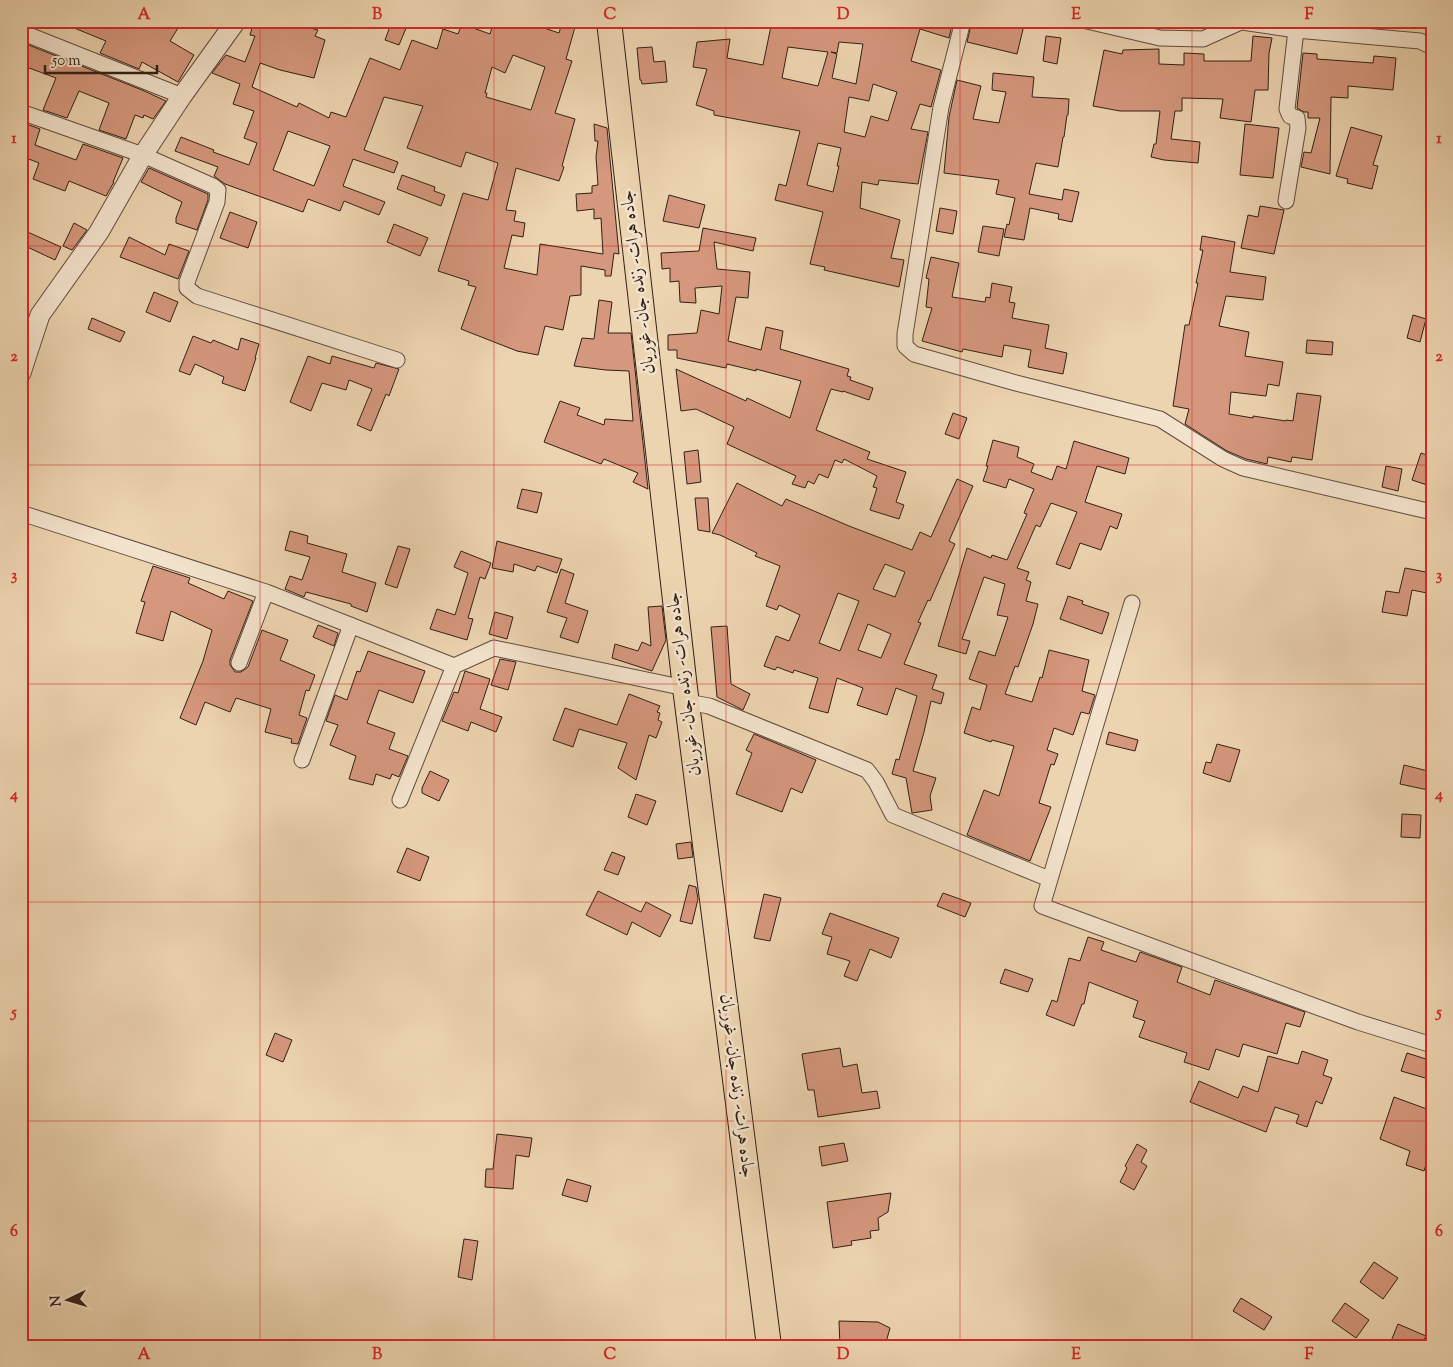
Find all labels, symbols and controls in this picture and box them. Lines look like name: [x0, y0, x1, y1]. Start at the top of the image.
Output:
text: A: [138, 4, 151, 27]
text: B: [372, 4, 382, 27]
text: C: [604, 4, 617, 27]
text: D: [837, 4, 850, 27]
text: E: [1071, 4, 1081, 27]
text: F: [1305, 4, 1314, 27]
scale bar: [45, 42, 158, 74]
text: 50 m: [51, 51, 81, 72]
text: 1: [11, 128, 17, 151]
text: 1: [1436, 128, 1442, 151]
street label: جاده هرات- زنده جان- غوریان: [615, 189, 663, 375]
text: 2: [10, 346, 18, 369]
text: 2: [1435, 346, 1443, 369]
text: 3: [11, 565, 18, 588]
text: 3: [1436, 565, 1443, 588]
street label: جاده هرات- زنده جان- غوریان: [661, 591, 709, 777]
text: 4: [9, 784, 18, 807]
text: 4: [1434, 784, 1443, 807]
street label: جاده هرات- زنده جان- غوریان: [712, 993, 760, 1179]
text: 5: [9, 1002, 17, 1025]
text: 5: [1434, 1002, 1442, 1025]
text: 6: [10, 1221, 18, 1244]
text: 6: [1435, 1221, 1443, 1244]
north arrow: [42, 1274, 92, 1324]
text: N: [47, 1295, 67, 1307]
text: A: [138, 1344, 151, 1367]
text: B: [372, 1344, 382, 1367]
text: C: [604, 1344, 617, 1367]
text: D: [837, 1344, 850, 1367]
text: E: [1071, 1344, 1081, 1367]
text: F: [1305, 1344, 1314, 1367]

